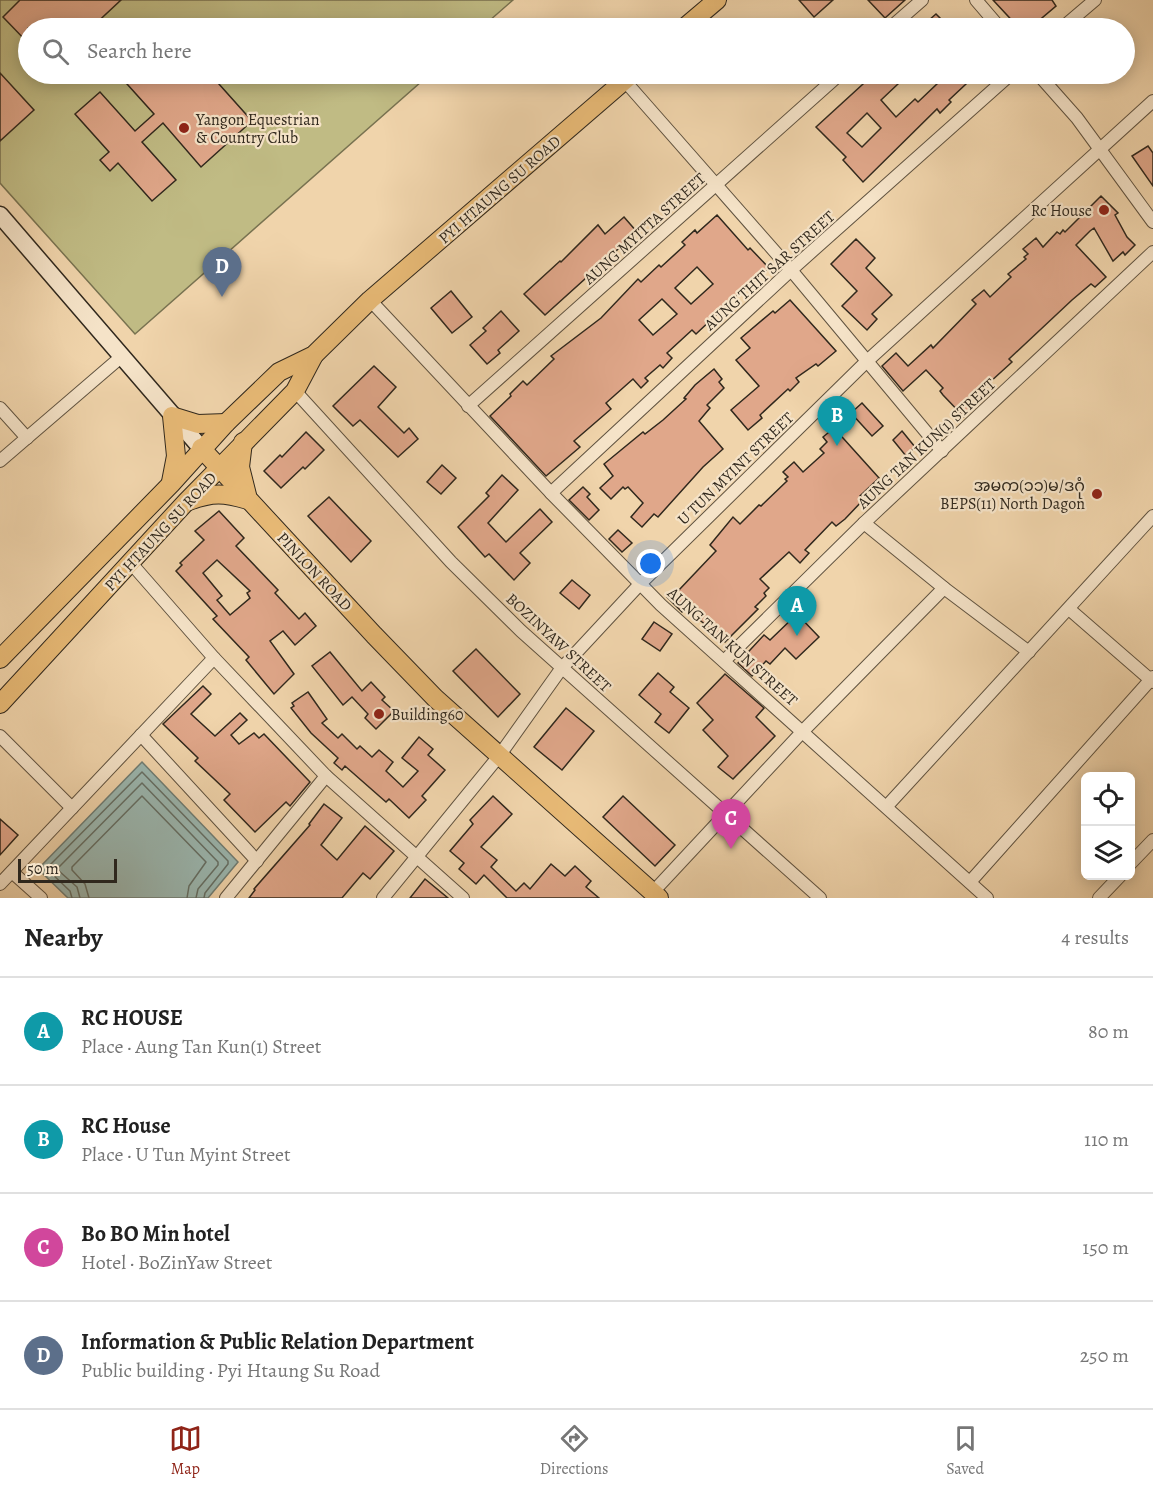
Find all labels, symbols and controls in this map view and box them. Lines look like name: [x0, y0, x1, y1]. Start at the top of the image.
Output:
search box: [18, 18, 1135, 84]
icon: search: [39, 35, 72, 68]
text: Search here: [87, 36, 192, 66]
place label: Yangon Equestrian & Country Club: [195, 109, 320, 149]
marker: Yangon Equestrian & Country Club: [177, 121, 191, 135]
street label: PYI HTAUNG SU ROAD: [434, 130, 566, 249]
street label: AUNG MYITTA STREET: [578, 168, 711, 290]
place label: Rc House: [1031, 200, 1092, 222]
marker: Rc House: [1097, 203, 1111, 217]
street label: AUNG THIT SAR STREET: [699, 206, 840, 336]
pin: D: [202, 248, 242, 297]
street label: AUNG TAN KUN(1) STREET: [852, 373, 1001, 515]
pin: B: [818, 396, 856, 446]
street label: U TUN MYINT STREET: [673, 407, 799, 530]
street label: PYI HTAUNG SU ROAD: [100, 467, 222, 596]
place label: အမက(၁၁)မ/ဒဂုံ BEPS(11) North Dagon: [940, 475, 1085, 515]
marker: အမက(၁၁)မ/ဒဂုံ BEPS(11) North Dagon: [1090, 487, 1104, 501]
street label: PINLON ROAD: [272, 527, 357, 616]
your location: [636, 549, 665, 578]
street label: AUNG TAN KUN STREET: [664, 583, 802, 709]
pin: A: [778, 586, 816, 636]
street label: BOZINYAW STREET: [501, 588, 616, 697]
place label: Building60: [391, 704, 463, 726]
marker: Building60: [372, 707, 386, 721]
map controls: [1081, 772, 1135, 880]
button: locate: [1081, 772, 1135, 826]
pin: C: [712, 800, 750, 849]
button: layers: [1081, 826, 1135, 880]
scale bar: [18, 856, 117, 884]
text: 50 m: [27, 858, 59, 880]
text: Nearby: [24, 920, 103, 955]
text: 4 results: [1061, 924, 1129, 951]
text: RC HOUSE: [81, 1003, 183, 1033]
text: A: [37, 1018, 50, 1045]
text: 80 m: [1088, 1018, 1129, 1045]
text: Place · Aung Tan Kun(1) Street: [81, 1033, 321, 1060]
text: RC House: [81, 1111, 171, 1141]
text: B: [37, 1126, 50, 1153]
text: 110 m: [1084, 1126, 1129, 1153]
text: Place · U Tun Myint Street: [81, 1141, 291, 1168]
text: Bo BO Min hotel: [81, 1219, 230, 1249]
text: C: [37, 1234, 50, 1261]
text: 150 m: [1082, 1234, 1129, 1261]
text: Hotel · BoZinYaw Street: [81, 1249, 272, 1276]
text: Information & Public Relation Department: [81, 1327, 474, 1357]
text: D: [37, 1342, 50, 1369]
text: 250 m: [1080, 1342, 1129, 1369]
text: Public building · Pyi Htaung Su Road: [81, 1357, 380, 1384]
tab: Map: [169, 1422, 202, 1480]
tab: Directions: [540, 1422, 608, 1480]
tab: Saved: [946, 1422, 984, 1480]

